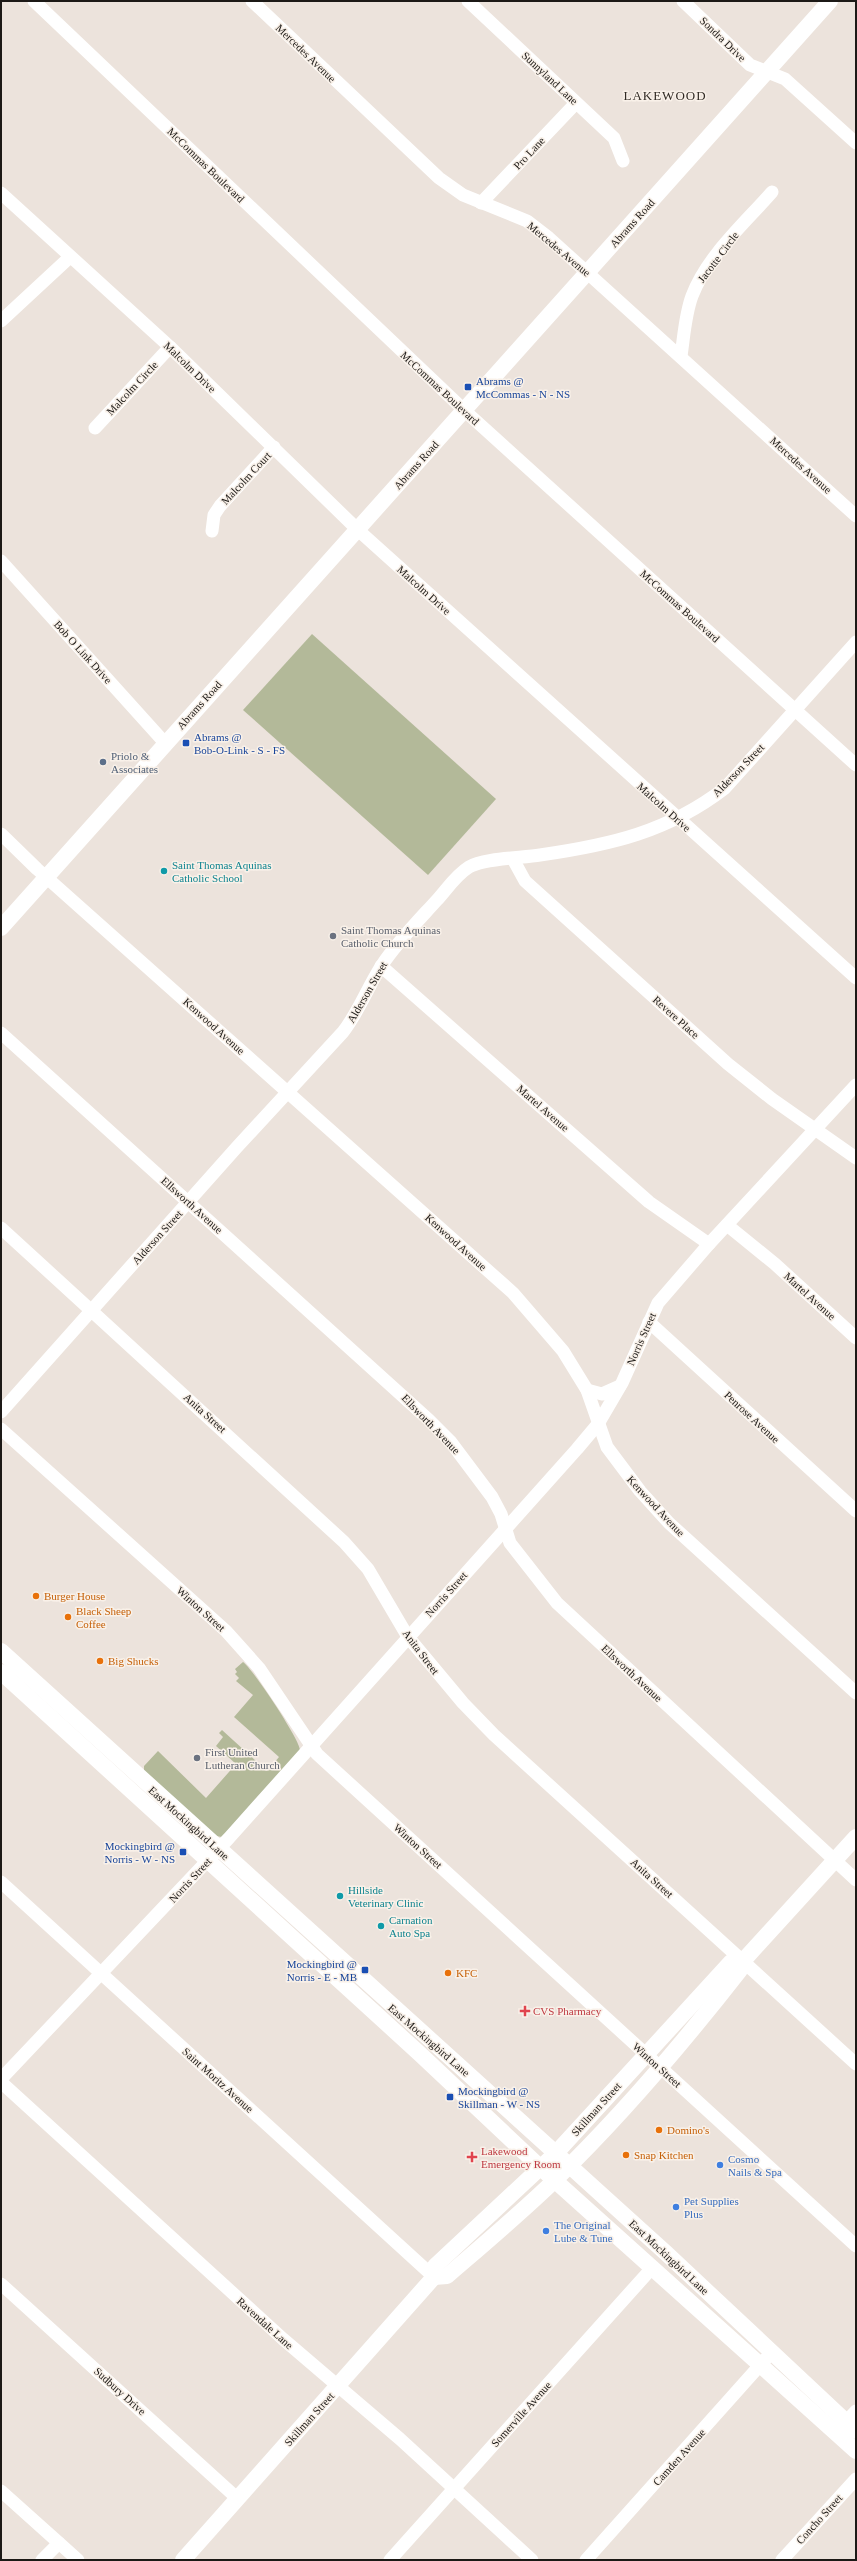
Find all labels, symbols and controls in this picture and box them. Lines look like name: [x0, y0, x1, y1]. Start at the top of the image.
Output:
street label: Sondra Drive: [698, 14, 748, 64]
street label: Mercedes Avenue: [274, 21, 338, 85]
street label: Sunnyland Lane: [520, 49, 580, 107]
district label: LAKEWOOD: [623, 88, 707, 103]
street label: McCommas Boulevard: [165, 125, 247, 205]
street label: Pro Lane: [511, 134, 547, 172]
street label: Abrams Road: [607, 196, 657, 250]
street label: Mercedes Avenue: [525, 219, 593, 279]
street label: Jacotte Circle: [695, 229, 741, 285]
street label: Malcolm Drive: [162, 339, 219, 395]
street label: McCommas Boulevard: [398, 349, 482, 428]
street label: Malcolm Circle: [104, 358, 160, 417]
place label: Abrams @ McCommas - N - NS: [476, 375, 570, 400]
marker: Abrams @ McCommas - N - NS: [463, 382, 473, 392]
street label: Mercedes Avenue: [768, 434, 834, 496]
street label: Abrams Road: [391, 438, 441, 492]
street label: Malcolm Court: [219, 449, 273, 507]
street label: Malcolm Drive: [395, 563, 453, 617]
street label: McCommas Boulevard: [638, 567, 722, 645]
street label: Bob O Link Drive: [52, 618, 114, 686]
street label: Abrams Road: [174, 678, 224, 732]
place label: Abrams @ Bob-O-Link - S - FS: [194, 731, 285, 756]
marker: Abrams @ Bob-O-Link - S - FS: [181, 738, 191, 748]
street label: Alderson Street: [710, 741, 766, 799]
place label: Priolo & Associates: [111, 750, 158, 775]
marker: Priolo & Associates: [98, 757, 108, 767]
street label: Malcolm Drive: [635, 780, 693, 834]
place label: Saint Thomas Aquinas Catholic School: [172, 859, 271, 884]
marker: Saint Thomas Aquinas Catholic School: [159, 866, 169, 876]
place label: Saint Thomas Aquinas Catholic Church: [341, 924, 440, 949]
marker: Saint Thomas Aquinas Catholic Church: [328, 931, 338, 941]
street label: Alderson Street: [345, 959, 389, 1025]
street label: Revere Place: [651, 993, 702, 1041]
street label: Kenwood Avenue: [181, 995, 247, 1057]
street label: Martel Avenue: [515, 1082, 571, 1134]
street label: Ellsworth Avenue: [159, 1174, 225, 1236]
street label: Alderson Street: [130, 1207, 184, 1267]
street label: Kenwood Avenue: [423, 1211, 489, 1273]
street label: Martel Avenue: [782, 1270, 838, 1322]
street label: Norris Street: [624, 1311, 658, 1367]
street label: Penrose Avenue: [722, 1389, 782, 1445]
street label: Anita Street: [181, 1391, 229, 1435]
street label: Ellsworth Avenue: [399, 1392, 463, 1456]
street label: Kenwood Avenue: [625, 1473, 687, 1539]
street label: Norris Street: [423, 1569, 469, 1619]
street label: Winton Street: [174, 1584, 228, 1634]
place label: Burger House: [44, 1590, 105, 1602]
marker: Burger House: [31, 1591, 41, 1601]
place label: Black Sheep Coffee: [76, 1605, 132, 1630]
marker: Black Sheep Coffee: [63, 1612, 73, 1622]
street label: Anita Street: [400, 1627, 442, 1677]
street label: Ellsworth Avenue: [599, 1642, 665, 1704]
place label: Big Shucks: [108, 1655, 158, 1667]
marker: Big Shucks: [95, 1656, 105, 1666]
place label: First United Lutheran Church: [205, 1746, 280, 1771]
marker: First United Lutheran Church: [192, 1753, 202, 1763]
street label: East Mockingbird Lane: [146, 1784, 232, 1862]
street label: Winton Street: [391, 1821, 445, 1871]
place label: Mockingbird @ Norris - W - NS: [105, 1840, 175, 1865]
marker: Mockingbird @ Norris - W - NS: [178, 1847, 188, 1857]
street label: Norris Street: [166, 1855, 214, 1905]
street label: Anita Street: [628, 1856, 676, 1900]
place label: Hillside Veterinary Clinic: [348, 1884, 424, 1909]
marker: Hillside Veterinary Clinic: [335, 1891, 345, 1901]
place label: Carnation Auto Spa: [389, 1914, 433, 1939]
marker: Carnation Auto Spa: [376, 1921, 386, 1931]
place label: Mockingbird @ Norris - E - MB: [287, 1958, 357, 1983]
marker: Mockingbird @ Norris - E - MB: [360, 1965, 370, 1975]
place label: KFC: [456, 1967, 477, 1979]
marker: KFC: [443, 1968, 453, 1978]
street label: East Mockingbird Lane: [386, 2001, 472, 2079]
place label: CVS Pharmacy: [533, 2005, 602, 2017]
marker: CVS Pharmacy: [520, 2006, 530, 2016]
street label: Winton Street: [630, 2040, 684, 2090]
street label: Saint Moritz Avenue: [180, 2045, 256, 2115]
street label: Skillman Street: [569, 2080, 623, 2138]
place label: Mockingbird @ Skillman - W - NS: [458, 2085, 540, 2110]
marker: Mockingbird @ Skillman - W - NS: [445, 2092, 455, 2102]
place label: Domino's: [667, 2124, 709, 2136]
marker: Domino's: [654, 2125, 664, 2135]
place label: Lakewood Emergency Room: [481, 2145, 561, 2170]
place label: Snap Kitchen: [634, 2149, 694, 2161]
marker: Snap Kitchen: [621, 2150, 631, 2160]
marker: Lakewood Emergency Room: [466, 2151, 478, 2163]
place label: Cosmo Nails & Spa: [728, 2153, 782, 2178]
marker: Cosmo Nails & Spa: [715, 2160, 725, 2170]
place label: Pet Supplies Plus: [684, 2195, 739, 2220]
marker: Pet Supplies Plus: [671, 2202, 681, 2212]
street label: East Mockingbird Lane: [627, 2217, 711, 2297]
place label: The Original Lube & Tune: [554, 2219, 613, 2244]
marker: The Original Lube & Tune: [541, 2226, 551, 2236]
street label: Ravendale Lane: [235, 2295, 296, 2351]
street label: Sudbury Drive: [92, 2365, 148, 2417]
street label: Somerville Avenue: [489, 2379, 554, 2449]
street label: Skillman Street: [282, 2390, 336, 2448]
street label: Camden Avenue: [650, 2426, 708, 2488]
street label: Concho Street: [794, 2492, 844, 2546]

